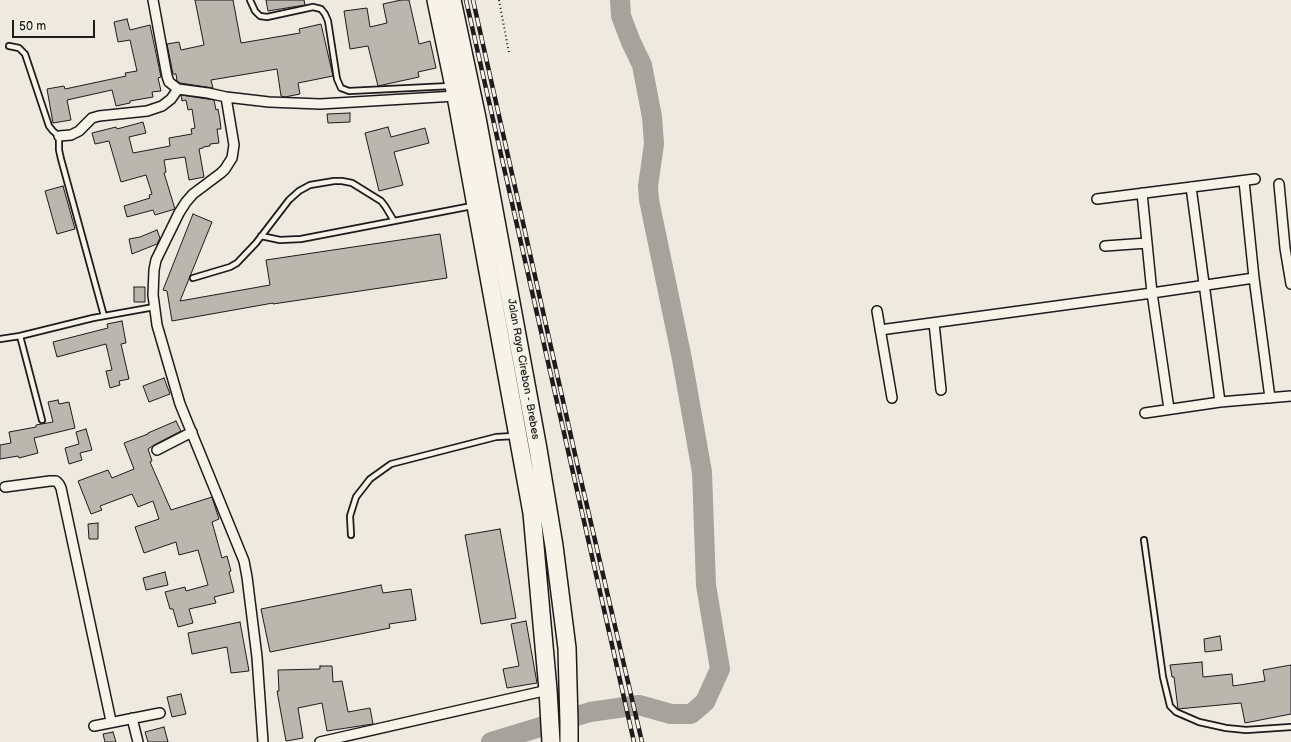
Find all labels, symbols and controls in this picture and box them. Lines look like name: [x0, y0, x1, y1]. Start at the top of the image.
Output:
scale bar: [14, 12, 97, 38]
text: 50 m: [19, 19, 46, 34]
street label: Jalan Raya Cirebon - Brebes: [504, 298, 542, 440]

